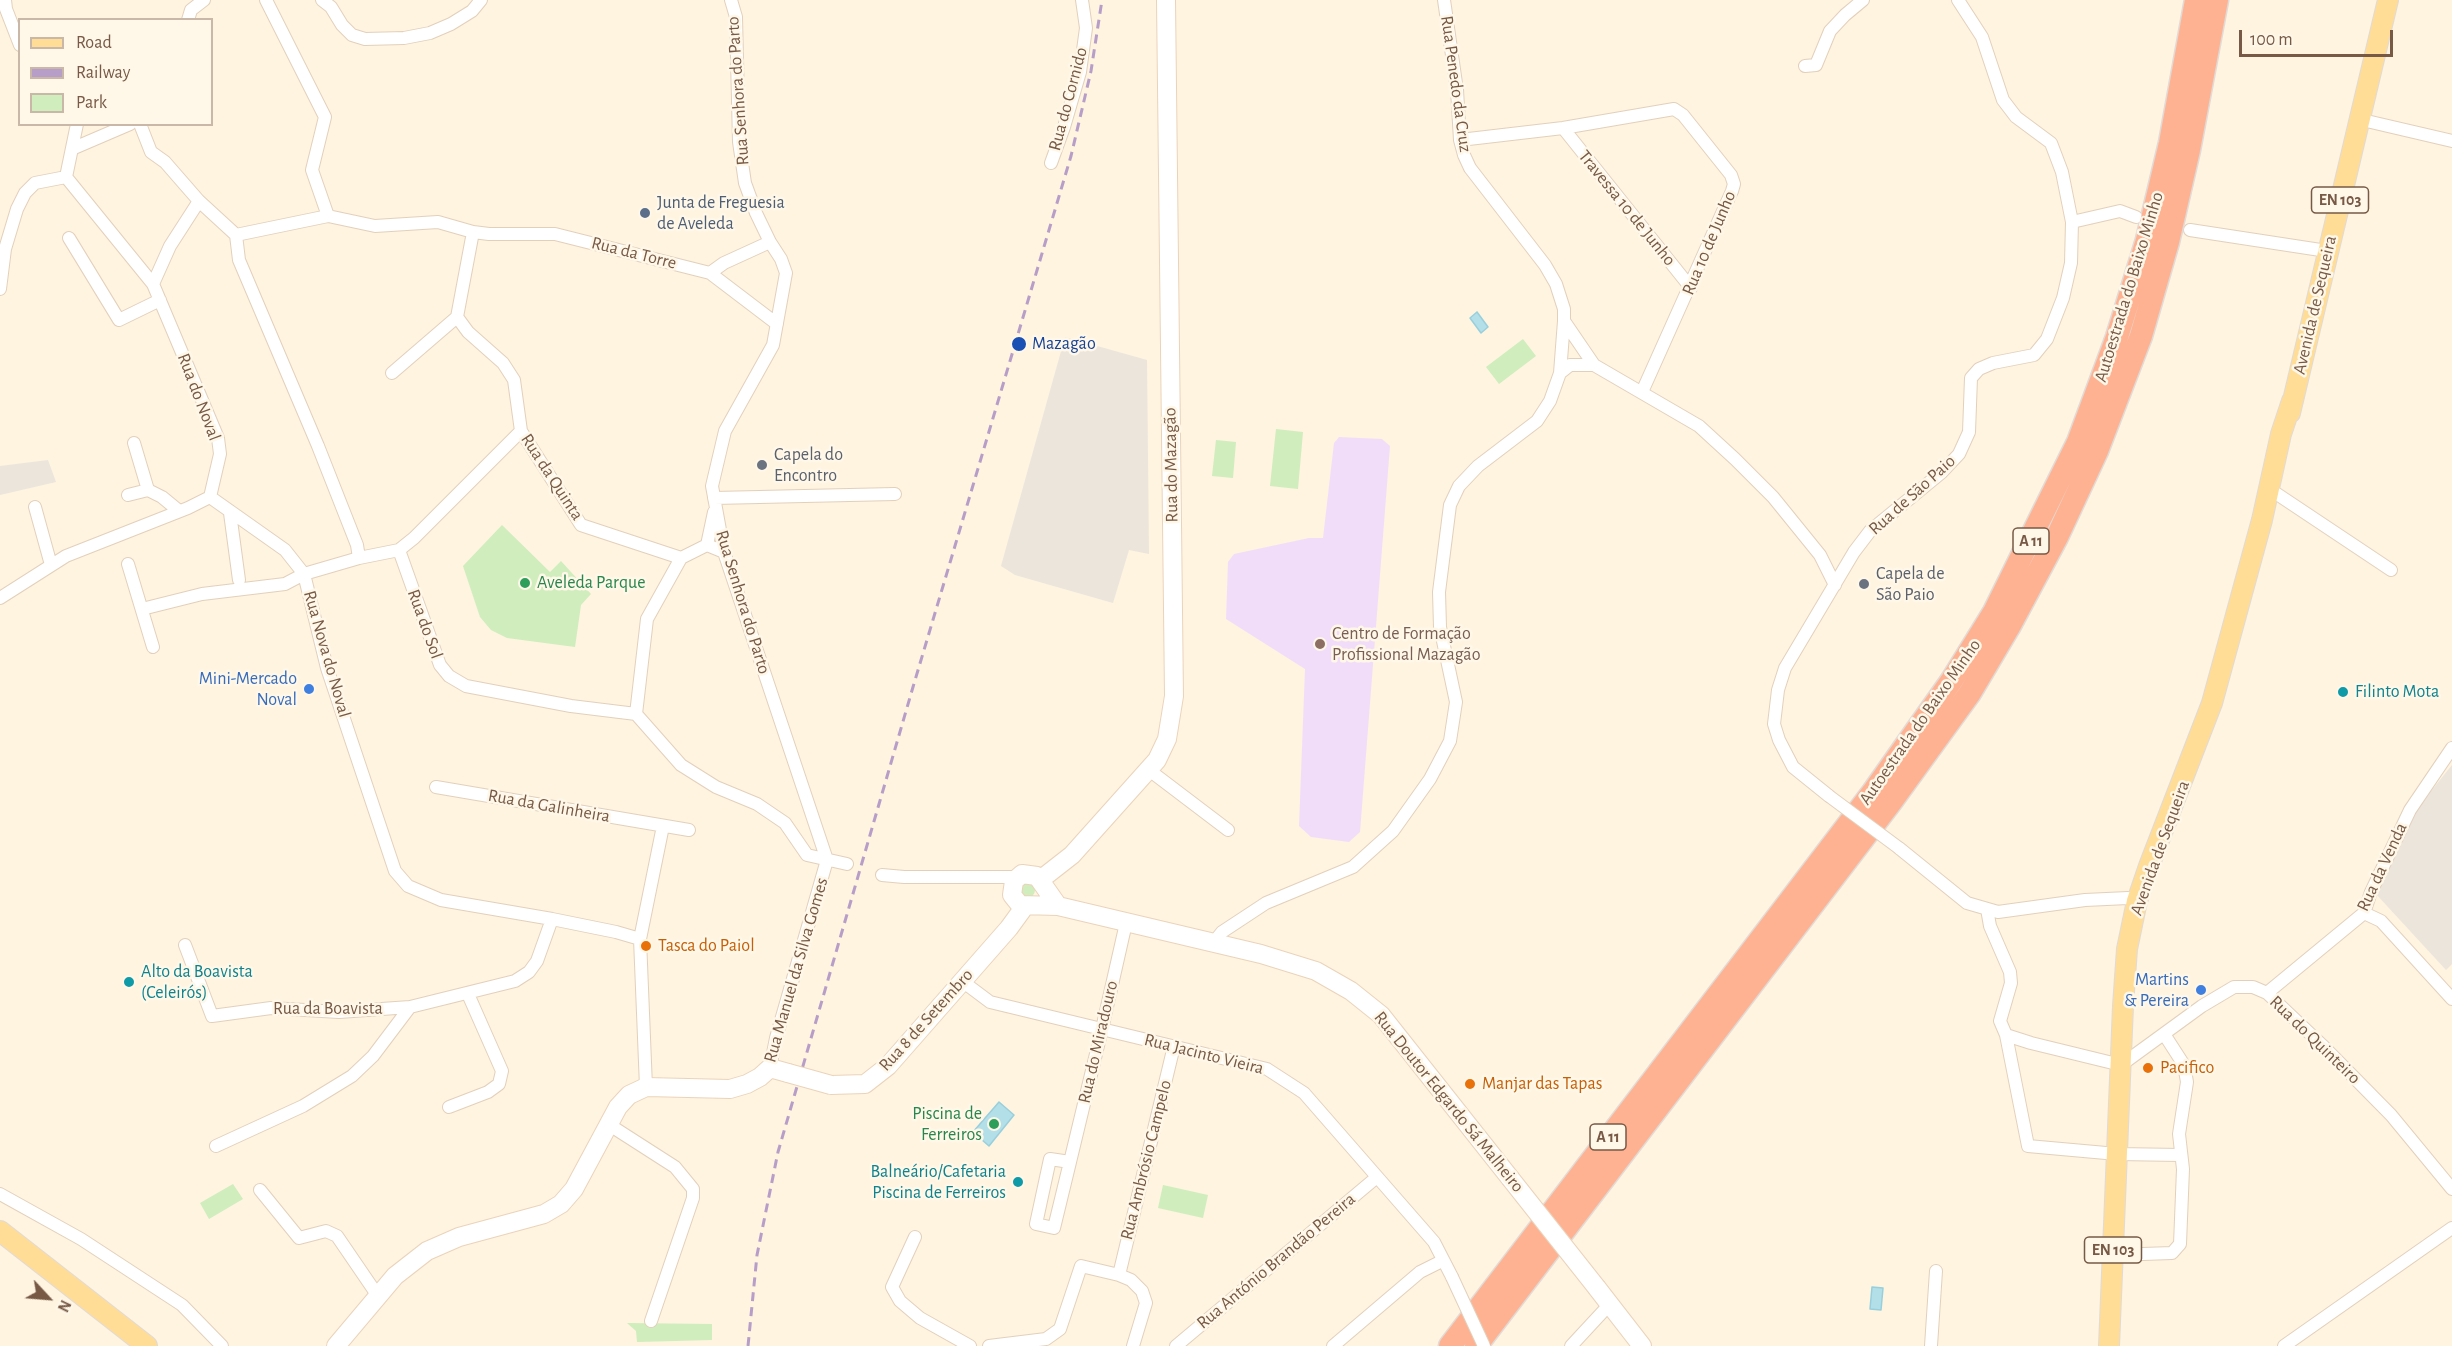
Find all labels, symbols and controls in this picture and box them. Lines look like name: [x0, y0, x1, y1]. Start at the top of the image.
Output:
street label: Rua Penedo da Cruz: [1436, 14, 1476, 154]
street label: Rua Senhora do Parto: [722, 16, 754, 166]
legend: [18, 18, 213, 126]
scale bar: [2242, 18, 2396, 56]
text: 100 m: [2250, 31, 2293, 49]
text: Road: [76, 34, 112, 52]
street label: Rua do Cornido: [1044, 45, 1092, 153]
text: Railway: [76, 64, 130, 82]
text: Park: [76, 94, 107, 112]
street label: Travessa 10 de Junho: [1574, 146, 1680, 270]
road number: EN 103: [2312, 187, 2368, 213]
street label: Rua 10 de Junho: [1677, 188, 1741, 298]
street label: Autoestrada do Baixo Minho: [2090, 189, 2168, 385]
place label: Junta de Freguesia de Aveleda: [657, 192, 785, 234]
marker: Junta de Freguesia de Aveleda: [638, 206, 652, 220]
street label: Rua da Torre: [589, 232, 679, 274]
street label: Avenida de Sequeira: [2289, 233, 2341, 377]
place label: Mazagão: [1032, 333, 1096, 355]
marker: Mazagão: [1010, 335, 1028, 353]
street label: Rua do Noval: [172, 350, 226, 444]
street label: Rua do Mazagão: [1159, 407, 1183, 523]
street label: Rua da Quinta: [516, 430, 588, 524]
place label: Capela do Encontro: [774, 444, 843, 486]
street label: Rua de São Paio: [1864, 450, 1960, 540]
marker: Capela do Encontro: [755, 458, 769, 472]
street label: Rua Senhora do Parto: [711, 528, 775, 676]
road number: A 11: [2013, 528, 2049, 554]
place label: Capela de São Paio: [1876, 563, 1944, 606]
place label: Aveleda Parque: [537, 572, 646, 594]
marker: Aveleda Parque: [518, 576, 532, 590]
marker: Capela de São Paio: [1857, 577, 1871, 591]
street label: Rua do Sol: [402, 586, 448, 662]
street label: Rua Nova do Noval: [299, 588, 355, 720]
place label: Centro de Formação Profissional Mazagão: [1332, 623, 1480, 666]
street label: Autoestrada do Baixo Minho: [1854, 635, 1986, 809]
marker: Centro de Formação Profissional Mazagão: [1313, 637, 1327, 651]
place label: Mini-Mercado Noval: [199, 668, 297, 710]
place label: Filinto Mota: [2355, 681, 2439, 703]
marker: Mini-Mercado Noval: [302, 682, 316, 696]
marker: Filinto Mota: [2336, 685, 2350, 699]
street label: Avenida de Sequeira: [2126, 778, 2194, 918]
street label: Rua da Galinheira: [486, 785, 612, 827]
street label: Rua da Venda: [2352, 819, 2412, 915]
street label: Rua Manuel da Silva Gomes: [759, 875, 833, 1065]
place label: Tasca do Paiol: [658, 935, 755, 957]
marker: Tasca do Paiol: [639, 939, 653, 953]
place label: Alto da Boavista (Celeirós): [141, 961, 253, 1004]
street label: Rua 8 de Setembro: [874, 964, 978, 1076]
place label: Martins & Pereira: [2124, 969, 2189, 1012]
marker: Alto da Boavista (Celeirós): [122, 975, 136, 989]
street label: Rua do Miradouro: [1073, 978, 1123, 1106]
marker: Martins & Pereira: [2194, 983, 2208, 997]
street label: Rua do Quinteiro: [2265, 991, 2365, 1089]
street label: Rua da Boavista: [273, 998, 383, 1020]
street label: Rua Doutor Edgardo Sá Malheiro: [1369, 1007, 1529, 1197]
street label: Rua Jacinto Vieira: [1142, 1029, 1266, 1079]
place label: Pacifico: [2160, 1057, 2214, 1079]
marker: Pacifico: [2141, 1061, 2155, 1075]
place label: Manjar das Tapas: [1482, 1073, 1602, 1095]
marker: Manjar das Tapas: [1463, 1077, 1477, 1091]
street label: Rua Ambrósio Campelo: [1116, 1078, 1176, 1242]
place label: Piscina de Ferreiros: [912, 1103, 982, 1146]
marker: Piscina de Ferreiros: [987, 1117, 1001, 1131]
road number: A 11: [1590, 1124, 1626, 1150]
place label: Balneário/Cafetaria Piscina de Ferreiros: [870, 1161, 1006, 1204]
marker: Balneário/Cafetaria Piscina de Ferreiros: [1011, 1175, 1025, 1189]
street label: Rua António Brandão Pereira: [1192, 1188, 1360, 1334]
road number: EN 103: [2084, 1237, 2142, 1263]
north arrow: [18, 1268, 78, 1328]
text: N: [55, 1297, 74, 1314]

